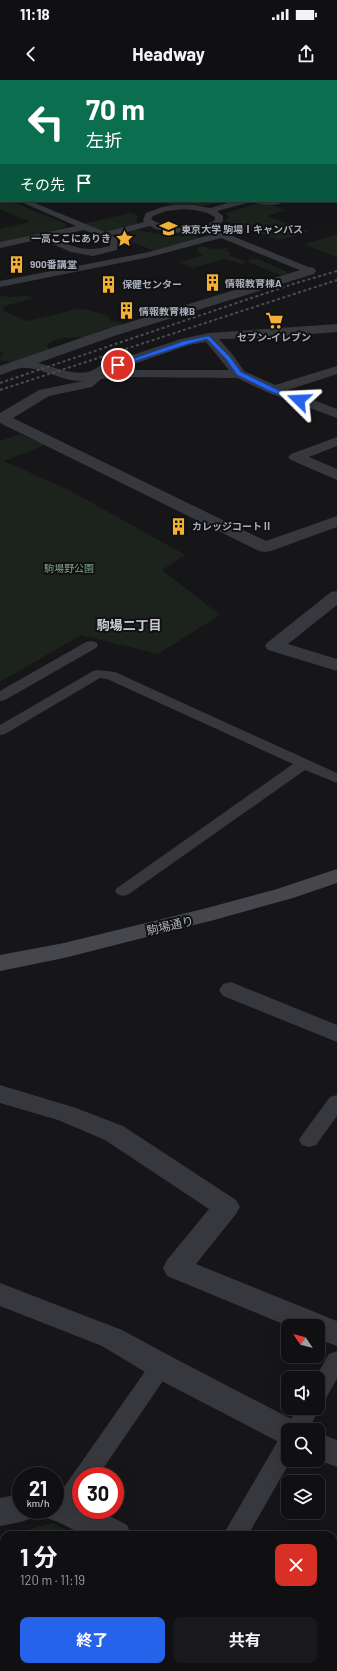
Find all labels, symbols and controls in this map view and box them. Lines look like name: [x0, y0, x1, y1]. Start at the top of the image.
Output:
text: 11:18: [20, 5, 50, 23]
icon: back: [20, 43, 42, 65]
text: Headway: [132, 43, 205, 65]
icon: share: [295, 43, 317, 65]
text: 70 m: [86, 92, 145, 126]
icon: left: [20, 96, 72, 148]
text: 左折: [86, 129, 122, 151]
icon: arrive: [73, 172, 95, 194]
text: その先: [20, 175, 65, 193]
school or university icon: 東京大学 駒場Ⅰキャンパス: [158, 219, 178, 239]
place label: 東京大学 駒場Ⅰキャンパス: [181, 223, 303, 235]
place icon: 一高ここにありき: [114, 228, 134, 248]
place label: 一高ここにありき: [31, 232, 111, 244]
building icon: 900番講堂: [7, 254, 27, 274]
place label: 900番講堂: [30, 258, 77, 270]
building icon: 情報教育棟A: [202, 273, 222, 293]
building icon: 保健センター: [99, 274, 119, 294]
place label: 情報教育棟A: [224, 277, 282, 289]
place label: 保健センター: [122, 278, 182, 290]
building icon: 情報教育棟B: [116, 301, 136, 321]
place label: 情報教育棟B: [138, 305, 195, 317]
supermarket icon: セブン-イレブン: [264, 310, 284, 330]
place label: セブン-イレブン: [237, 331, 311, 343]
pin: [101, 348, 135, 382]
icon: arrive: [107, 354, 129, 376]
position arrow: [278, 379, 320, 421]
building icon: カレッジコートⅡ: [169, 516, 189, 536]
place label: カレッジコートⅡ: [192, 520, 272, 532]
park label: 駒場野公園: [44, 562, 94, 574]
district label: 駒場二丁目: [96, 617, 162, 633]
street label: 駒場通り: [145, 913, 195, 937]
north arrow: [281, 1319, 325, 1363]
map controls: [281, 1319, 325, 1519]
button: sound: [281, 1371, 325, 1415]
button: search: [281, 1423, 325, 1467]
speed limit sign: 30: [72, 1467, 124, 1519]
button: layers: [281, 1475, 325, 1519]
text: 21: [29, 1476, 47, 1500]
text: km/h: [27, 1497, 49, 1509]
text: 1 分: [20, 1542, 57, 1571]
button: close: [275, 1544, 317, 1586]
text: 120 m · 11:19: [20, 1572, 85, 1588]
button: 終了: [20, 1617, 165, 1663]
button: 共有: [173, 1617, 317, 1663]

